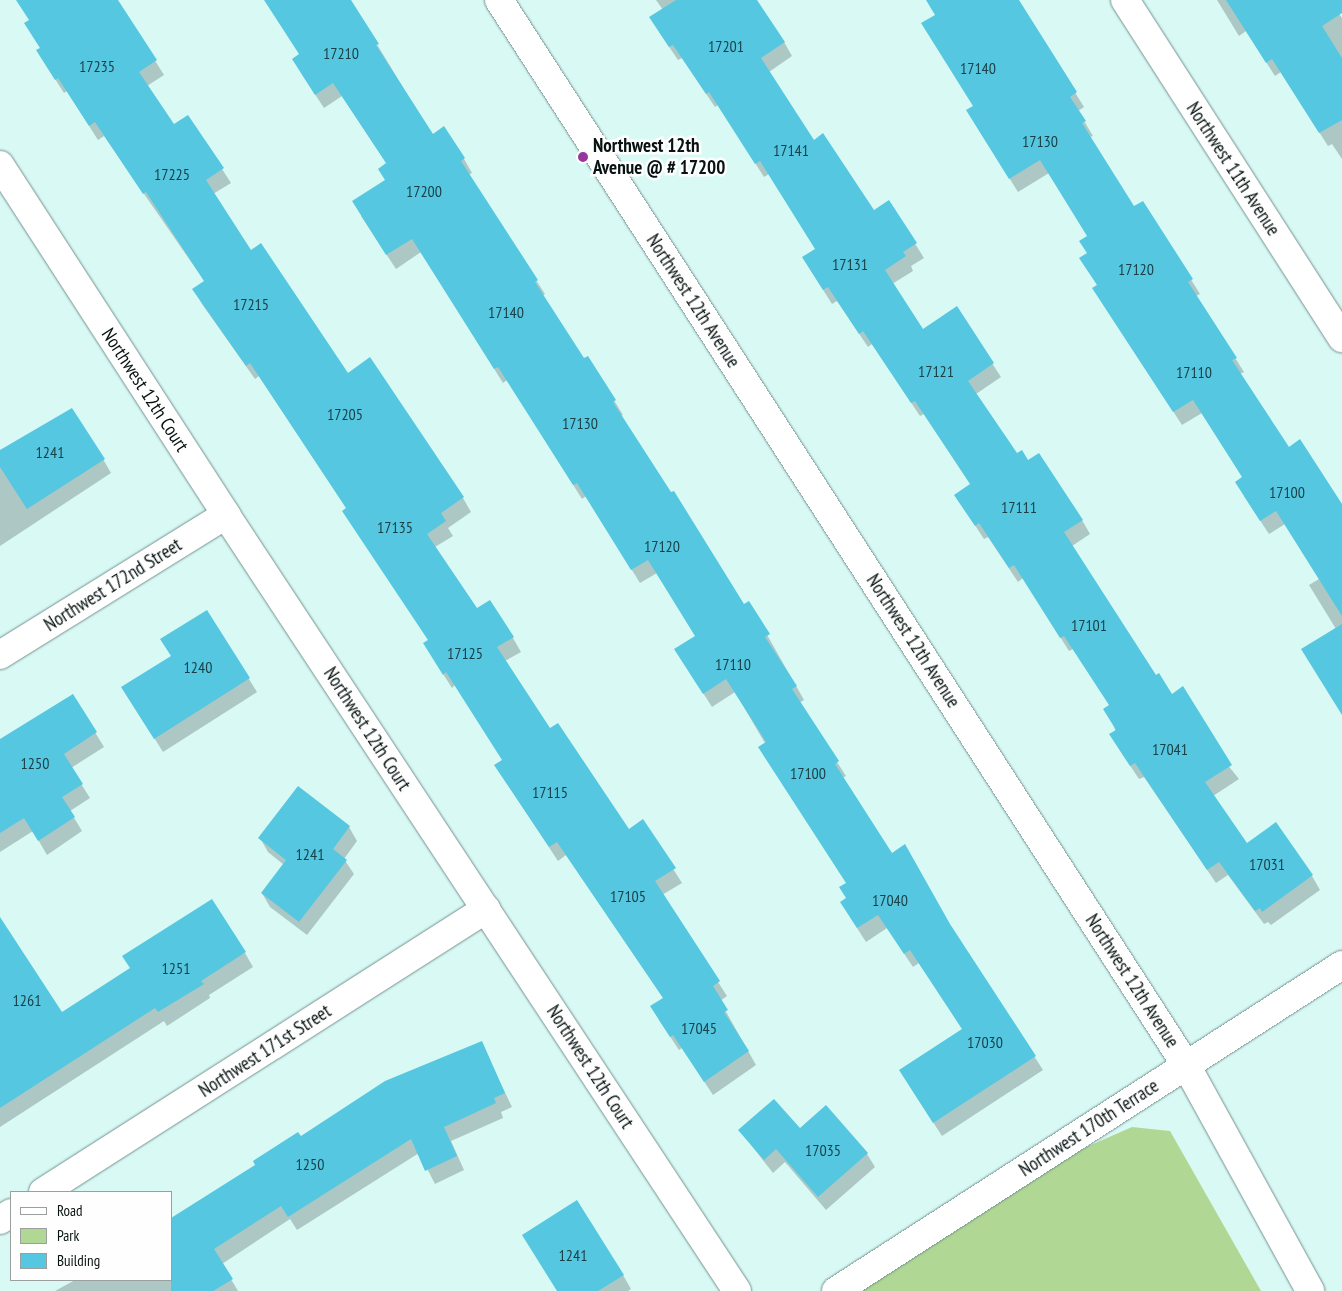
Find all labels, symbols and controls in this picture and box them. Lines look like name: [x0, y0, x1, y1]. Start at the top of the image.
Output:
house number: 17201: [708, 36, 744, 56]
house number: 17210: [323, 43, 359, 63]
house number: 17235: [79, 56, 115, 76]
house number: 17140: [960, 58, 996, 78]
street label: Northwest 11th Avenue: [1181, 98, 1285, 240]
house number: 17130: [1022, 131, 1058, 151]
place label: Northwest 12th Avenue @ # 17200: [593, 135, 725, 179]
house number: 17141: [773, 140, 809, 160]
marker: Northwest 12th Avenue @ # 17200: [577, 151, 589, 163]
house number: 17225: [154, 164, 190, 184]
house number: 17200: [406, 181, 442, 201]
street label: Northwest 12th Avenue: [641, 230, 745, 372]
house number: 17131: [832, 254, 868, 274]
house number: 17120: [1118, 259, 1154, 279]
house number: 17215: [233, 294, 269, 314]
house number: 17140: [488, 302, 524, 322]
street label: Northwest 12th Court: [97, 324, 193, 456]
house number: 17121: [918, 361, 954, 381]
house number: 17110: [1176, 362, 1212, 382]
house number: 17205: [327, 404, 363, 424]
house number: 17130: [562, 413, 598, 433]
house number: 1241: [36, 442, 64, 462]
house number: 17100: [1269, 482, 1305, 502]
house number: 17111: [1001, 497, 1037, 517]
house number: 17135: [377, 517, 413, 537]
street label: Northwest 172nd Street: [40, 534, 186, 636]
house number: 17120: [644, 536, 680, 556]
street label: Northwest 12th Avenue: [861, 570, 965, 712]
house number: 17101: [1071, 615, 1107, 635]
house number: 17125: [447, 643, 483, 663]
house number: 17110: [715, 654, 751, 674]
house number: 1240: [184, 657, 212, 677]
street label: Northwest 12th Court: [319, 663, 415, 795]
house number: 17041: [1152, 739, 1188, 759]
house number: 1250: [21, 753, 49, 773]
house number: 17100: [790, 763, 826, 783]
house number: 17115: [532, 782, 568, 802]
house number: 1241: [296, 844, 324, 864]
house number: 17031: [1249, 854, 1285, 874]
house number: 17105: [610, 886, 646, 906]
house number: 17040: [872, 890, 908, 910]
street label: Northwest 12th Avenue: [1080, 910, 1184, 1052]
house number: 1251: [162, 958, 190, 978]
house number: 1261: [13, 990, 41, 1010]
street label: Northwest 171st Street: [195, 1000, 335, 1102]
street label: Northwest 12th Court: [542, 1001, 638, 1133]
house number: 17045: [681, 1018, 717, 1038]
house number: 17030: [967, 1032, 1003, 1052]
street label: Northwest 170th Terrace: [1015, 1074, 1163, 1182]
house number: 17035: [805, 1140, 841, 1160]
house number: 1250: [296, 1154, 324, 1174]
legend: [10, 1191, 172, 1281]
text: Road: [57, 1201, 83, 1220]
text: Park: [57, 1226, 79, 1245]
house number: 1241: [559, 1245, 587, 1265]
text: Building: [57, 1251, 100, 1270]

